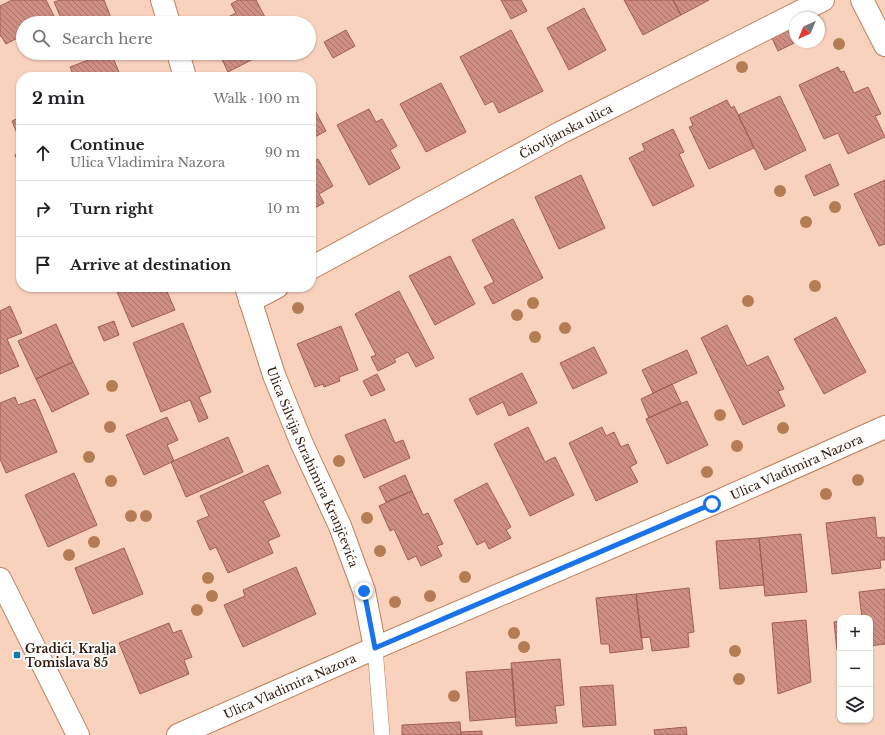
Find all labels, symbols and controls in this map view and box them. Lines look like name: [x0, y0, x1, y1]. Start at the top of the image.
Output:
north arrow: [789, 12, 825, 48]
search box: [16, 16, 316, 60]
icon: search: [30, 27, 52, 49]
text: Search here: [62, 29, 153, 48]
text: 2 min: [32, 88, 85, 109]
text: Walk · 100 m: [213, 90, 300, 107]
street label: Čiovljanska ulica: [516, 100, 615, 161]
text: Continue: [70, 135, 145, 154]
icon: ahead: [32, 142, 54, 164]
text: 90 m: [265, 144, 300, 161]
text: Ulica Vladimira Nazora: [70, 154, 225, 171]
icon: right: [32, 198, 54, 220]
text: Turn right: [70, 199, 153, 218]
text: 10 m: [267, 200, 300, 217]
icon: arrive: [32, 254, 54, 276]
text: Arrive at destination: [70, 255, 231, 274]
street label: Ulica Silvija Strahimira Kranjčevića: [264, 365, 362, 569]
street label: Ulica Vladimira Nazora: [728, 430, 865, 503]
route start: [703, 495, 721, 513]
route end: [355, 582, 373, 600]
map controls: [837, 615, 873, 723]
button: +: [837, 615, 873, 651]
place label: Gradići, Kralja Tomislava 85: [25, 641, 116, 670]
marker: Gradići, Kralja Tomislava 85: [12, 650, 22, 660]
street label: Ulica Vladimira Nazora: [221, 650, 359, 722]
button: −: [837, 651, 873, 687]
button: layers: [837, 687, 873, 723]

